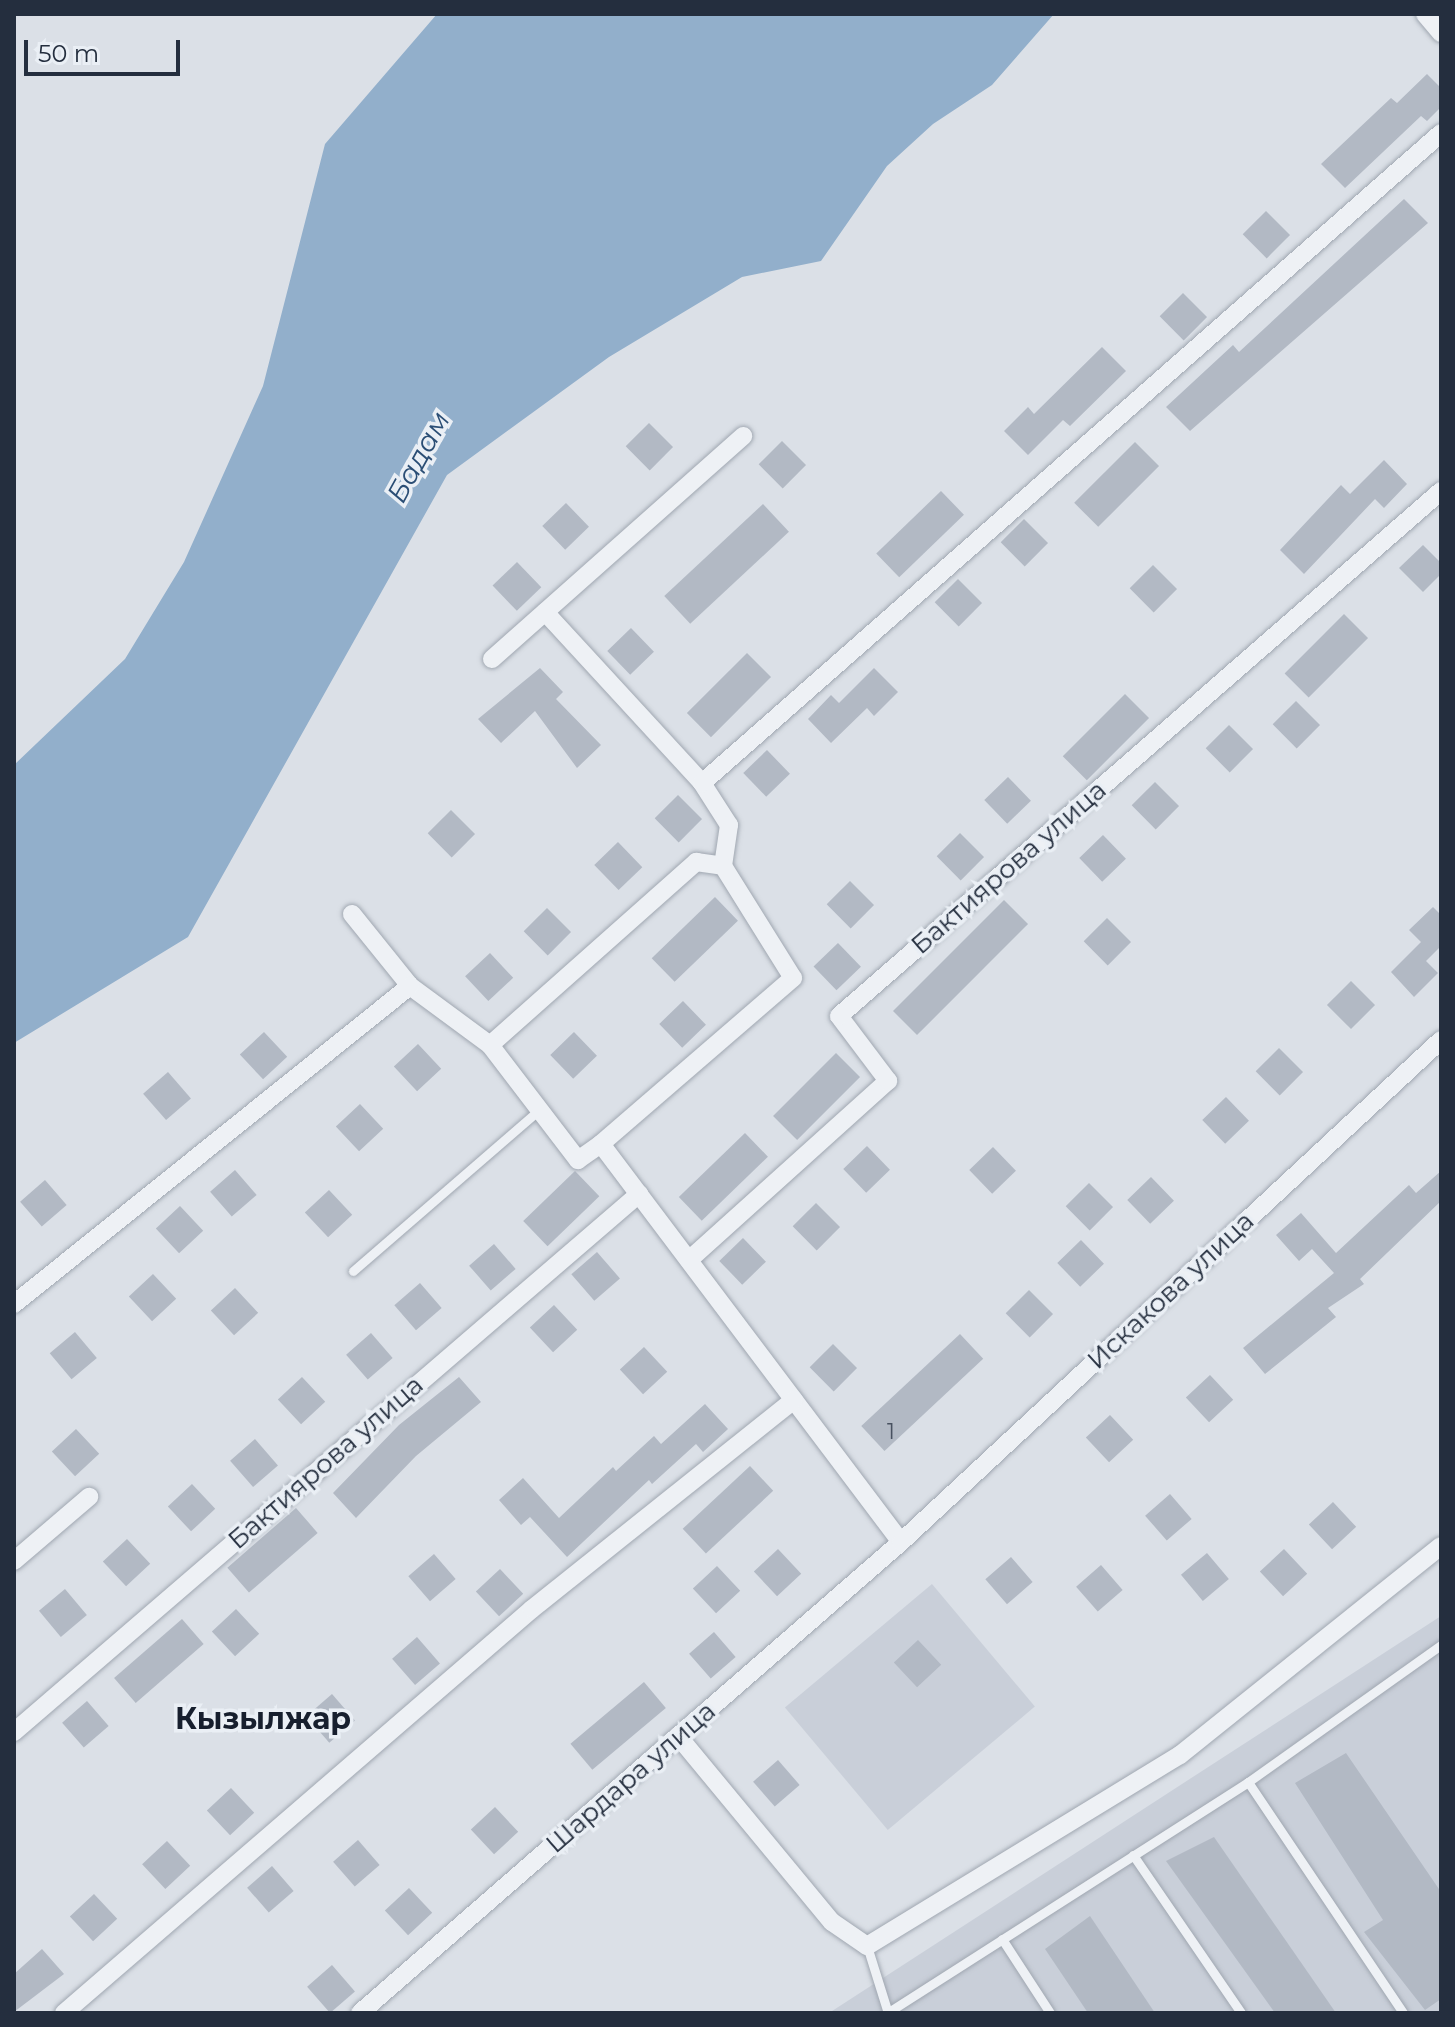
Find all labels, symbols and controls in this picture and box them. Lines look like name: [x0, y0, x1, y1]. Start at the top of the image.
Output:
scale bar: [28, 24, 184, 74]
text: 50 m: [38, 39, 99, 68]
water label: Бадам: [379, 406, 457, 508]
street label: Бактиярова улица: [905, 775, 1113, 961]
street label: Искакова улица: [1081, 1206, 1261, 1376]
street label: Бактиярова улица: [222, 1370, 430, 1556]
house number: 1: [887, 1419, 895, 1445]
street label: Шардара улица: [540, 1696, 722, 1860]
district label: Кызылжар: [175, 1701, 351, 1737]

